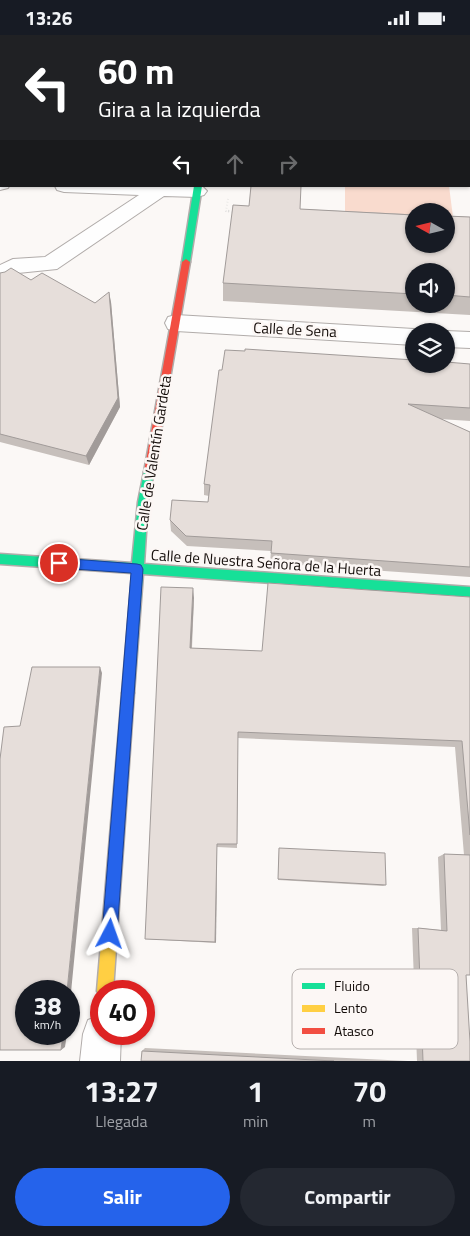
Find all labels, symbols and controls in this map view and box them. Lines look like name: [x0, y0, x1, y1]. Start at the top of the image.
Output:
text: 13:26: [25, 3, 72, 32]
text: 60 m: [98, 44, 174, 98]
icon: left: [15, 55, 80, 120]
text: Gira a la izquierda: [98, 92, 261, 126]
icon: left: [168, 150, 196, 178]
icon: ahead: [221, 150, 249, 178]
icon: right: [274, 150, 302, 178]
north arrow: [405, 203, 455, 253]
map controls: [405, 203, 455, 373]
button: sound: [405, 263, 455, 313]
street label: Calle de Sena: [253, 316, 338, 343]
button: layers: [405, 323, 455, 373]
street label: Calle de Valentín Gardeta: [130, 373, 177, 532]
pin: [38, 542, 80, 584]
street label: Calle de Nuestra Señora de la Huerta: [150, 543, 382, 582]
icon: arrive: [45, 549, 73, 577]
position arrow: [83, 907, 135, 959]
legend: [292, 969, 458, 1049]
text: Fluido: [334, 975, 370, 996]
speed limit sign: 40: [90, 980, 155, 1045]
text: 38: [33, 987, 62, 1025]
text: Lento: [334, 997, 368, 1018]
text: km/h: [34, 1015, 61, 1034]
text: Atasco: [334, 1020, 374, 1041]
text: 13:27: [84, 1068, 159, 1114]
text: 1: [247, 1068, 264, 1114]
text: 70: [352, 1068, 386, 1114]
text: Llegada: [95, 1109, 148, 1133]
text: min: [243, 1109, 268, 1133]
text: m: [362, 1109, 376, 1133]
button: Salir: [15, 1168, 230, 1226]
button: Compartir: [240, 1168, 455, 1226]

